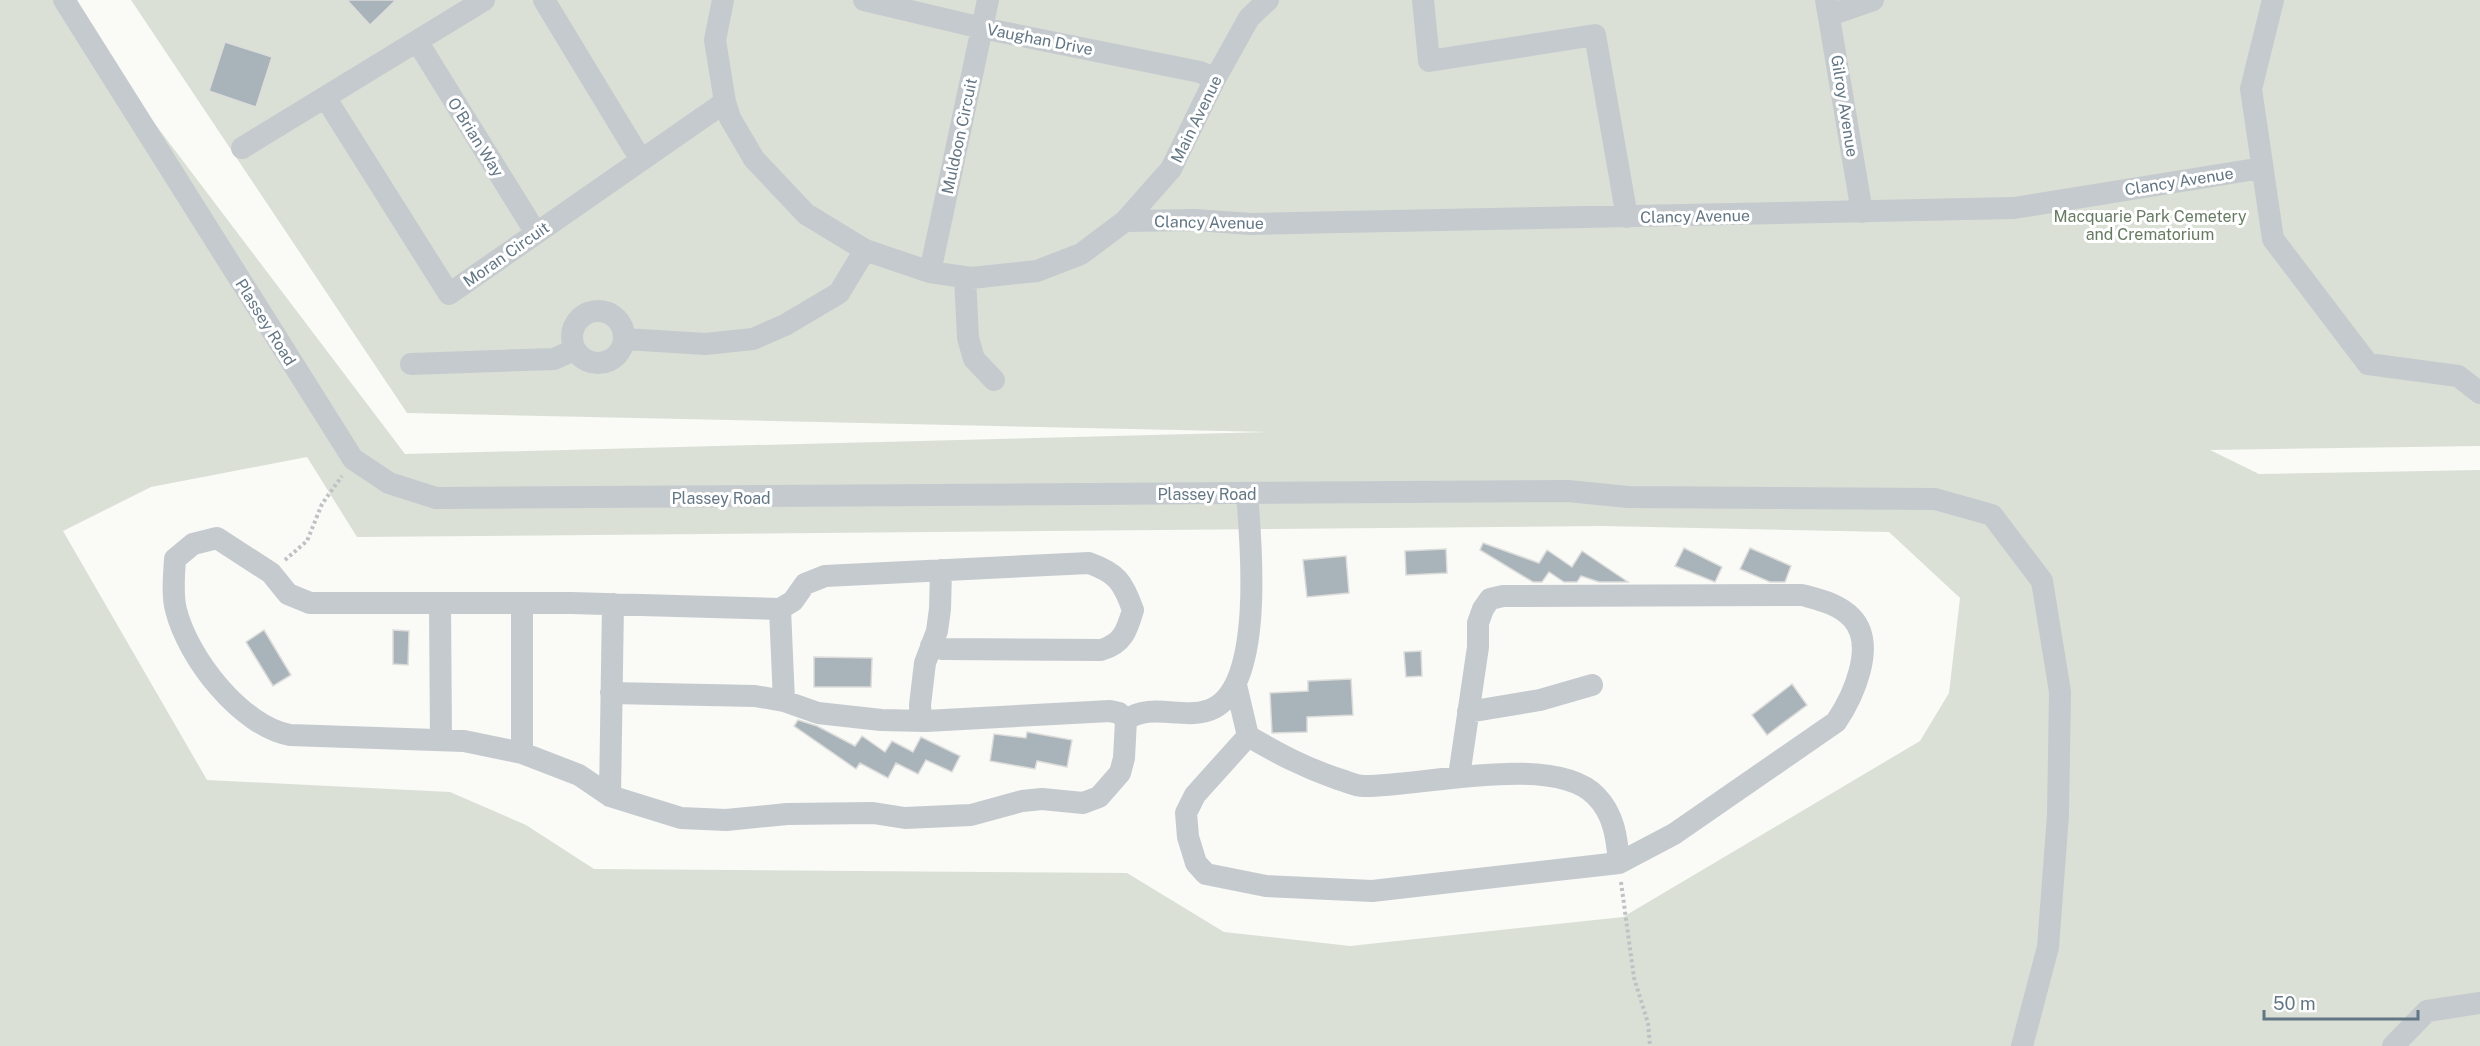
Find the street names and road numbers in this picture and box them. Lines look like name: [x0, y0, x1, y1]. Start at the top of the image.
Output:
street label: Vaughan Drive: [985, 20, 1095, 59]
street label: Gilroy Avenue: [1827, 54, 1862, 158]
street label: Main Avenue: [1167, 72, 1226, 166]
street label: Muldoon Circuit: [938, 76, 981, 196]
street label: O'Brian Way: [444, 94, 508, 181]
street label: Clancy Avenue: [2123, 164, 2235, 199]
street label: Clancy Avenue: [1640, 206, 1750, 227]
street label: Clancy Avenue: [1154, 212, 1264, 233]
street label: Moran Circuit: [460, 218, 553, 291]
street label: Plassey Road: [231, 275, 300, 369]
street label: Plassey Road: [1157, 485, 1257, 504]
street label: Plassey Road: [671, 489, 771, 508]

